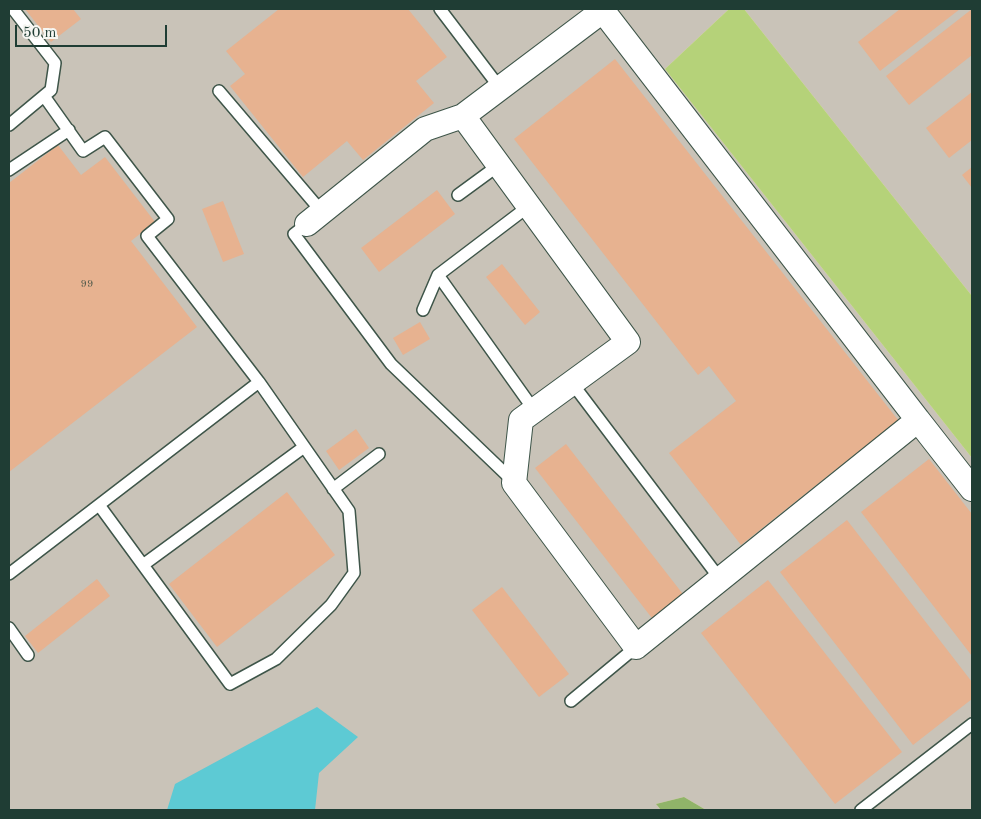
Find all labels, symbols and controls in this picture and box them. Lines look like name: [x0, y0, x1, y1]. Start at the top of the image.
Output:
scale bar: [18, 15, 170, 47]
text: 50 m: [23, 26, 57, 41]
house number: 99: [81, 277, 93, 291]

